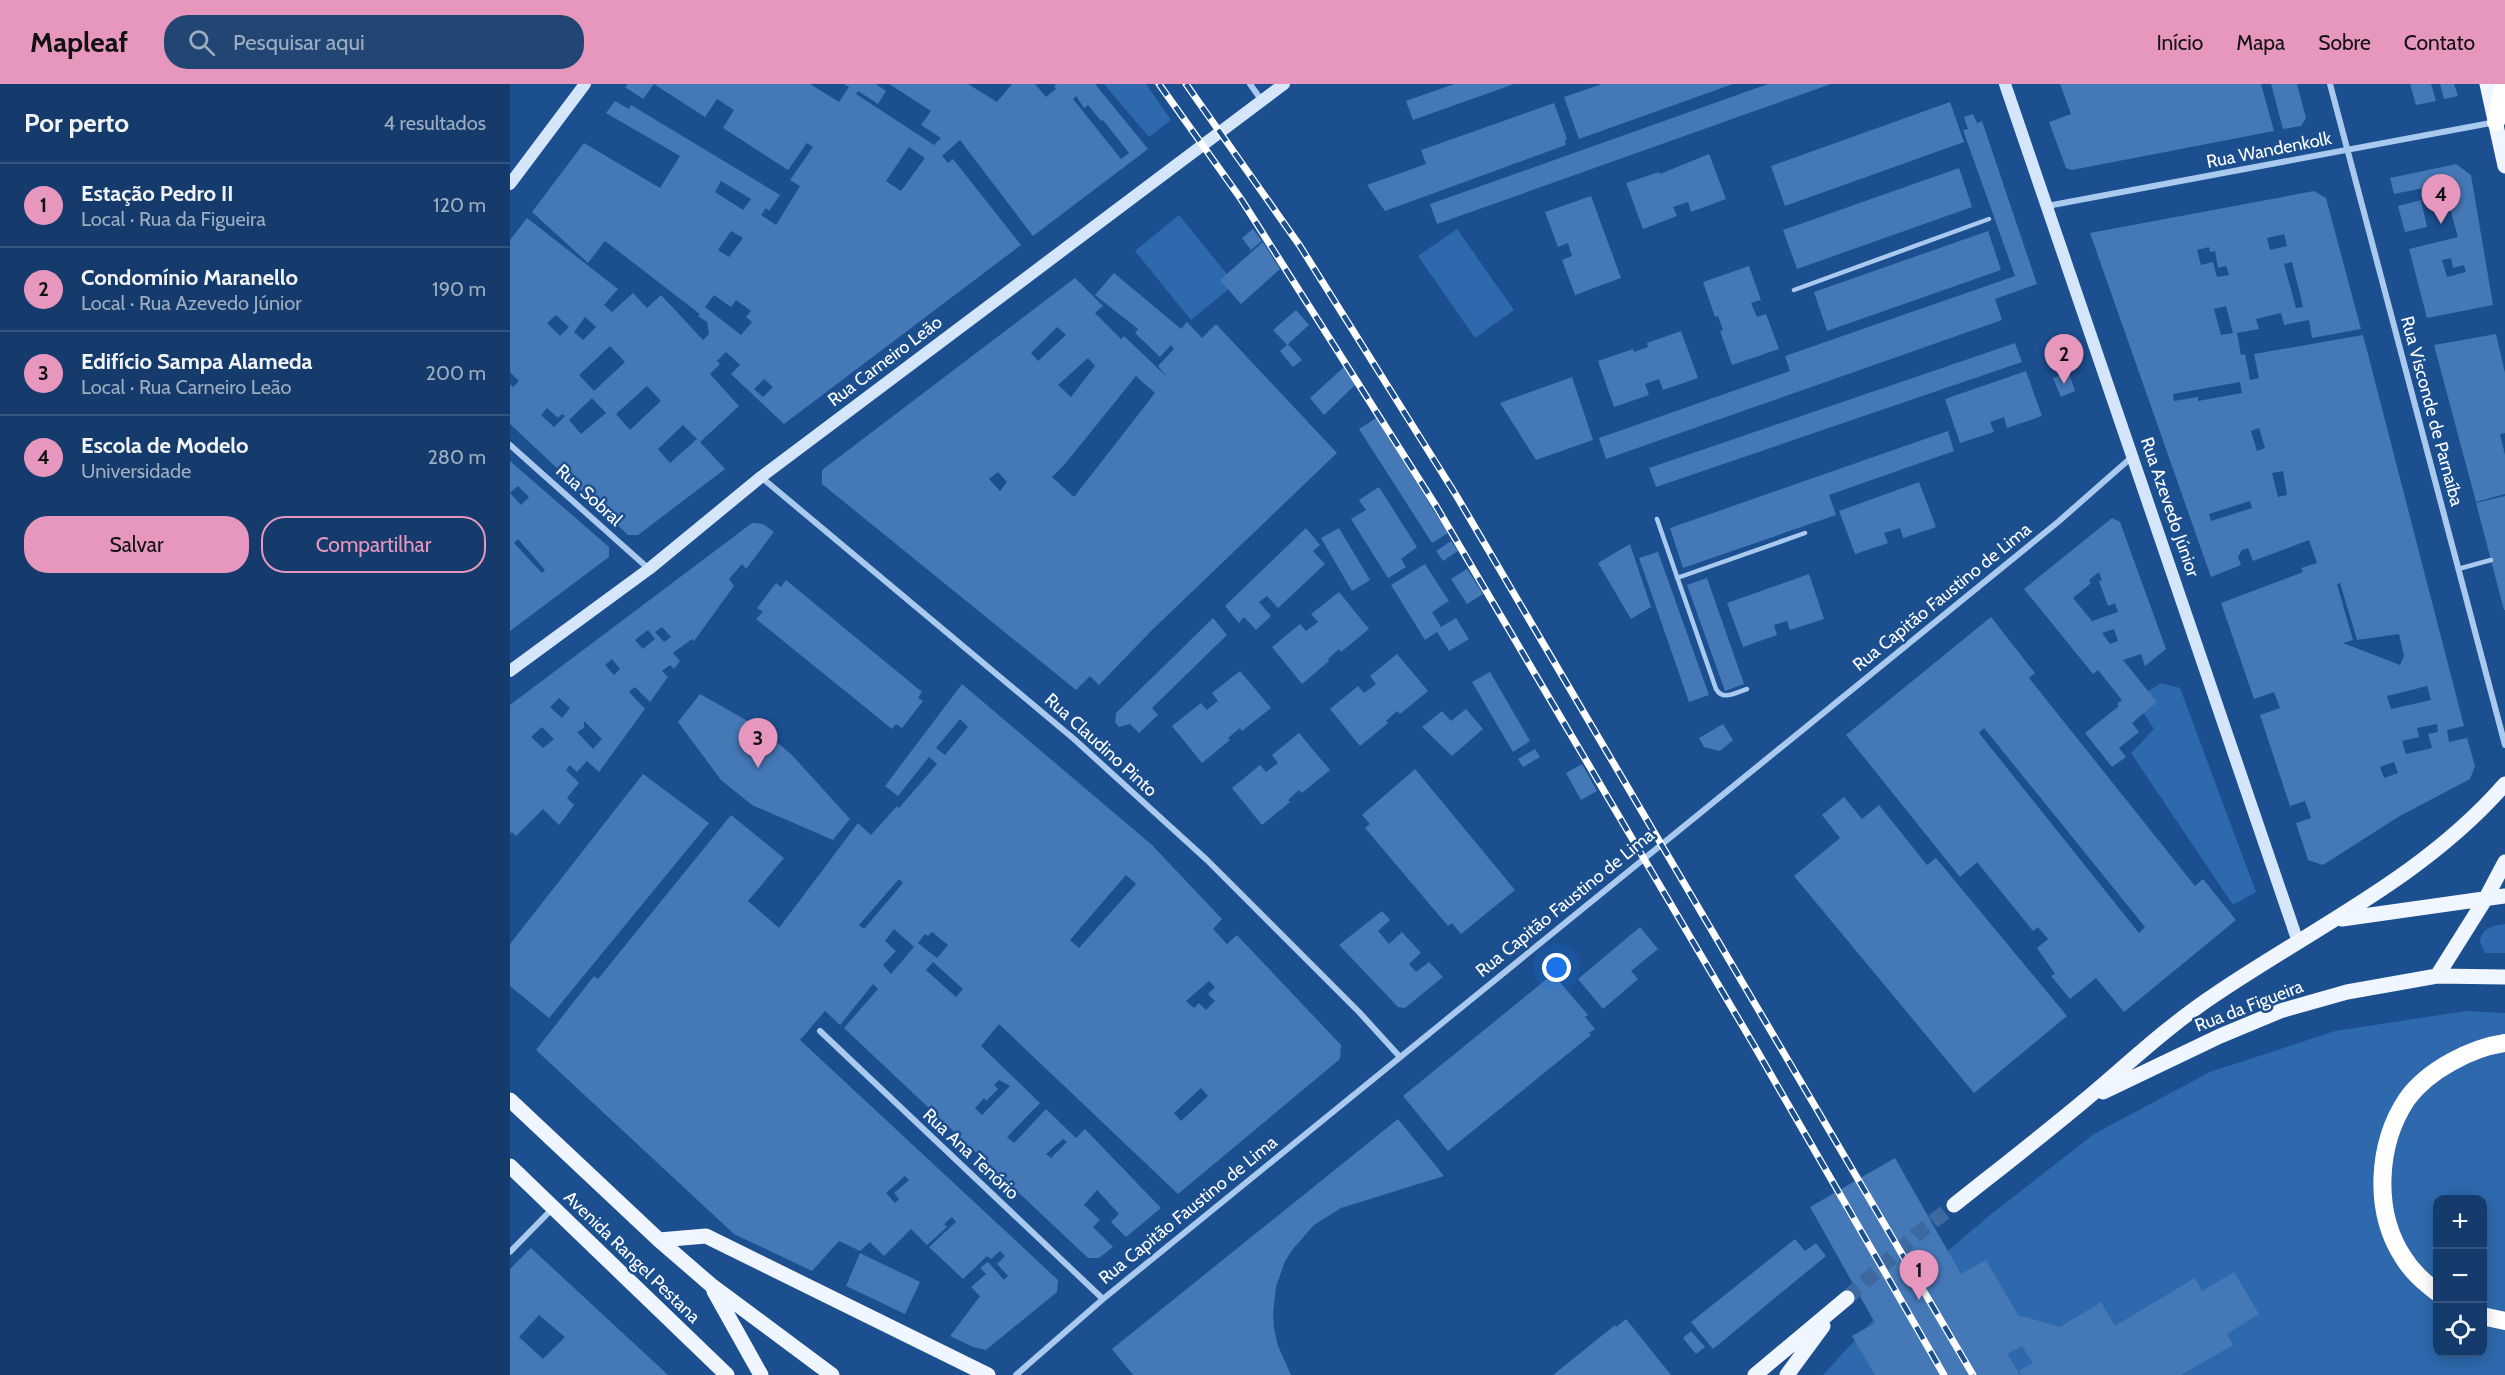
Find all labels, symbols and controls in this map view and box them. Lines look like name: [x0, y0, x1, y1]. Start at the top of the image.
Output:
search box: [164, 15, 584, 69]
text: Mapleaf: [30, 25, 128, 59]
icon: search: [185, 26, 218, 59]
text: Pesquisar aqui: [233, 29, 365, 56]
text: Início: [2156, 30, 2203, 55]
text: Mapa: [2236, 30, 2285, 55]
text: Sobre: [2318, 30, 2371, 55]
text: Contato: [2404, 30, 2475, 55]
text: Por perto: [24, 107, 129, 139]
text: 4 resultados: [384, 111, 486, 135]
street label: Rua Wandenkolk: [2205, 127, 2334, 173]
pin: 4: [2422, 174, 2460, 224]
text: Estação Pedro II: [81, 180, 233, 207]
text: 1: [40, 193, 47, 217]
text: 120 m: [433, 193, 486, 217]
text: Local · Rua da Figueira: [81, 207, 266, 231]
text: Condomínio Maranello: [81, 264, 298, 291]
text: 2: [38, 277, 49, 301]
text: 190 m: [432, 277, 486, 301]
text: Local · Rua Azevedo Júnior: [81, 291, 302, 315]
street label: Rua Carneiro Leão: [824, 311, 947, 411]
street label: Rua Visconde de Parnaíba: [2396, 314, 2468, 509]
pin: 2: [2044, 334, 2084, 384]
text: Edifício Sampa Alameda: [81, 348, 313, 375]
text: 3: [38, 361, 49, 385]
text: 200 m: [426, 361, 486, 385]
text: Local · Rua Carneiro Leão: [81, 375, 292, 399]
text: Escola de Modelo: [81, 432, 249, 459]
street label: Rua Azevedo Júnior: [2136, 434, 2204, 580]
text: 4: [37, 445, 50, 469]
text: 280 m: [427, 445, 486, 469]
text: Universidade: [81, 459, 191, 483]
street label: Rua Sobral: [551, 460, 627, 531]
button: Salvar: [24, 516, 249, 573]
button: Compartilhar: [261, 516, 486, 573]
street label: Rua Capitão Faustino de Lima: [1848, 518, 2036, 676]
street label: Rua Claudino Pinto: [1040, 689, 1162, 801]
pin: 3: [738, 718, 778, 768]
street label: Rua Capitão Faustino de Lima: [1471, 824, 1659, 982]
your location: [1542, 953, 1571, 982]
street label: Rua da Figueira: [2192, 975, 2307, 1037]
street label: Rua Ana Tenório: [918, 1104, 1024, 1204]
street label: Rua Capitão Faustino de Lima: [1094, 1131, 1282, 1289]
street label: Avenida Rangel Pestana: [559, 1186, 705, 1328]
map controls: [2433, 1195, 2487, 1357]
button: +: [2433, 1195, 2487, 1249]
button: −: [2433, 1249, 2487, 1303]
pin: 1: [1900, 1250, 1938, 1300]
button: locate: [2433, 1303, 2487, 1357]

